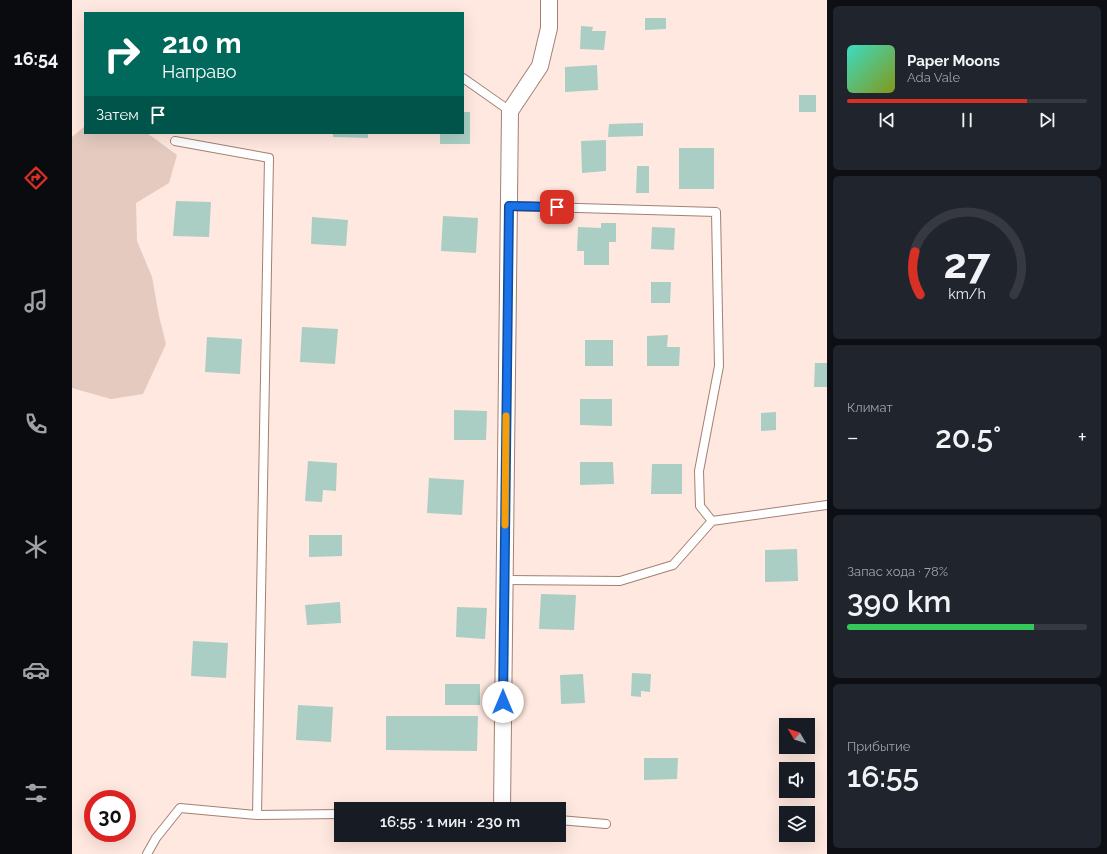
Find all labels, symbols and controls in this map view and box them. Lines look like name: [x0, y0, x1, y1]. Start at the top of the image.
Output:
text: 210 m: [162, 27, 242, 60]
icon: right: [96, 28, 148, 80]
text: 16:54: [14, 48, 58, 69]
text: Paper Moons: [907, 52, 1000, 70]
text: Направо: [162, 61, 236, 82]
text: Ada Vale: [907, 70, 960, 85]
icon: arrive: [147, 104, 169, 126]
text: Затем: [96, 106, 139, 124]
icon: previous: [876, 109, 898, 131]
icon: pause: [956, 109, 978, 131]
icon: next: [1036, 109, 1058, 131]
icon: directions: [22, 164, 50, 192]
pin: [540, 190, 574, 224]
icon: arrive: [546, 196, 568, 218]
text: 27: [944, 239, 991, 288]
text: km/h: [948, 286, 986, 302]
icon: music: [22, 287, 50, 315]
text: Климат: [847, 400, 893, 415]
icon: phone: [22, 410, 50, 438]
text: 20.5°: [935, 420, 1001, 455]
text: −: [847, 424, 859, 450]
text: +: [1078, 424, 1087, 450]
icon: climate: [22, 533, 50, 561]
text: Запас хода · 78%: [847, 564, 948, 579]
text: 390 km: [847, 584, 951, 619]
icon: car: [22, 656, 50, 684]
position arrow: [482, 681, 524, 723]
north arrow: [779, 718, 815, 754]
map controls: [779, 718, 815, 842]
text: Прибытие: [847, 739, 910, 754]
text: 16:55: [847, 759, 919, 794]
button: sound: [779, 762, 815, 798]
icon: filters: [22, 779, 50, 807]
speed limit sign: 30: [84, 790, 136, 842]
button: layers: [779, 806, 815, 842]
text: 16:55 · 1 мин · 230 m: [380, 813, 520, 831]

